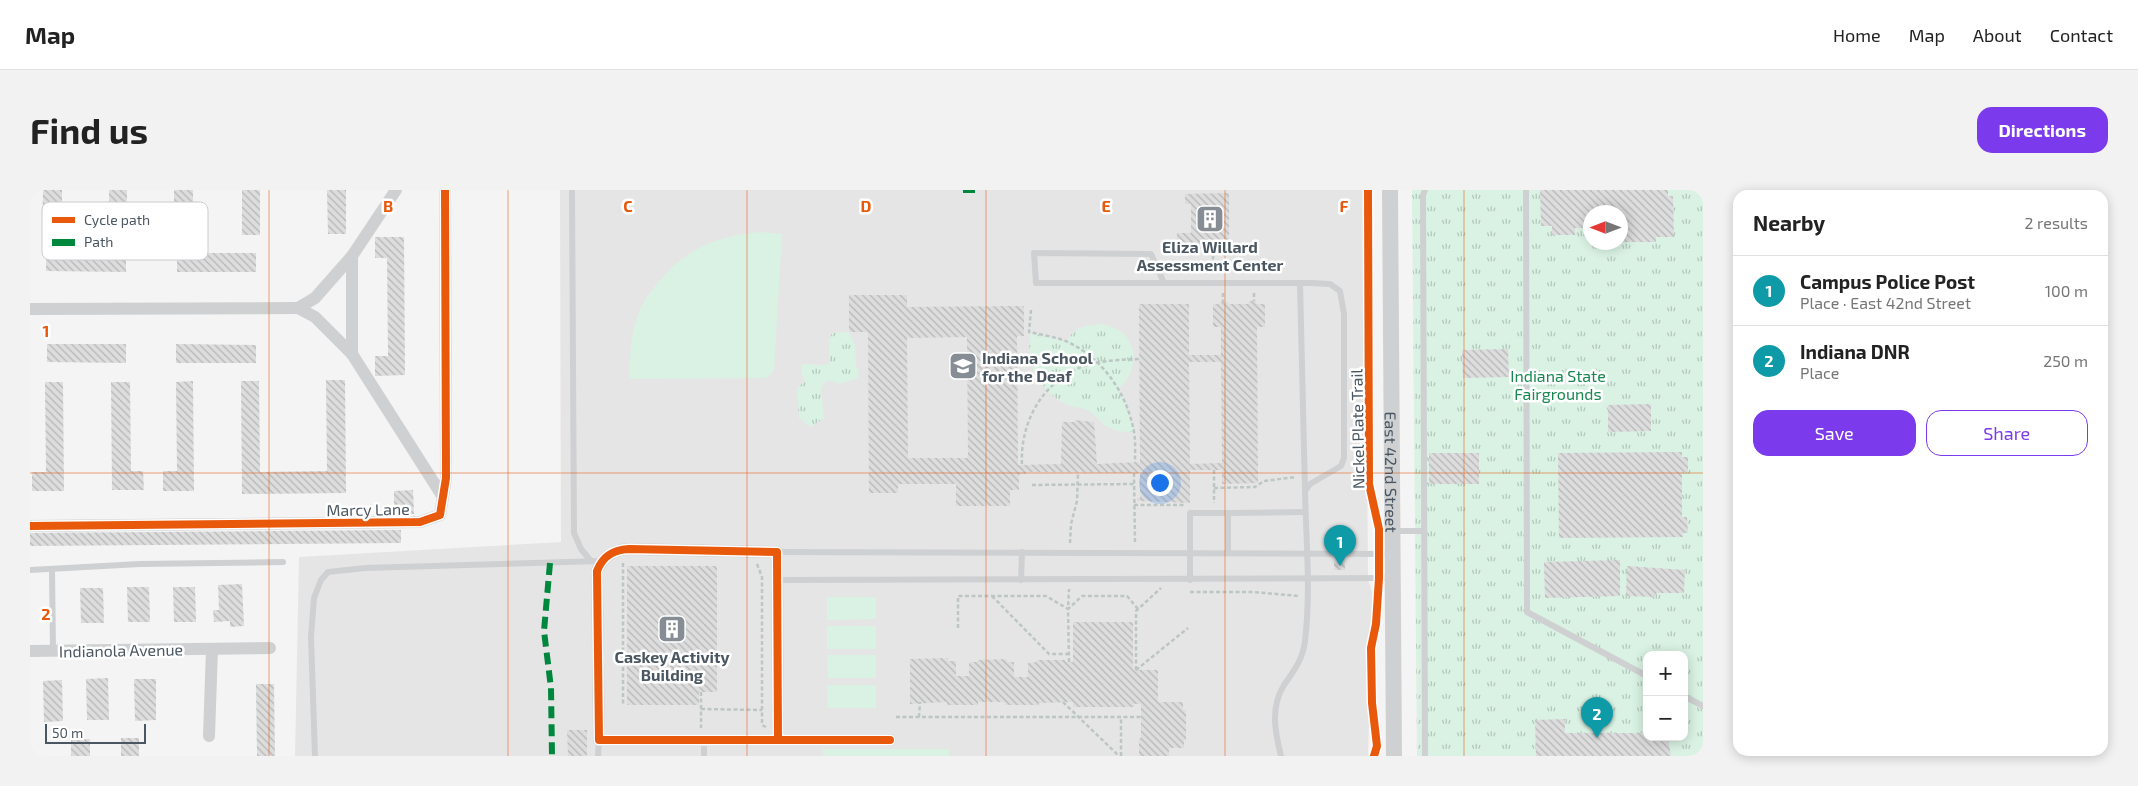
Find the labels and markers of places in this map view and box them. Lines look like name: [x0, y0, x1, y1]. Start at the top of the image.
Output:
building icon: Eliza Willard Assessment Center: [1195, 204, 1225, 234]
place label: Eliza Willard Assessment Center: [1137, 237, 1283, 274]
place label: Indiana School for the Deaf: [982, 348, 1094, 385]
school or university icon: Indiana School for the Deaf: [948, 351, 978, 381]
pin: 1: [1324, 525, 1356, 566]
building icon: Caskey Activity Building: [657, 614, 687, 644]
place label: Caskey Activity Building: [614, 647, 730, 684]
pin: 2: [1581, 697, 1613, 738]

